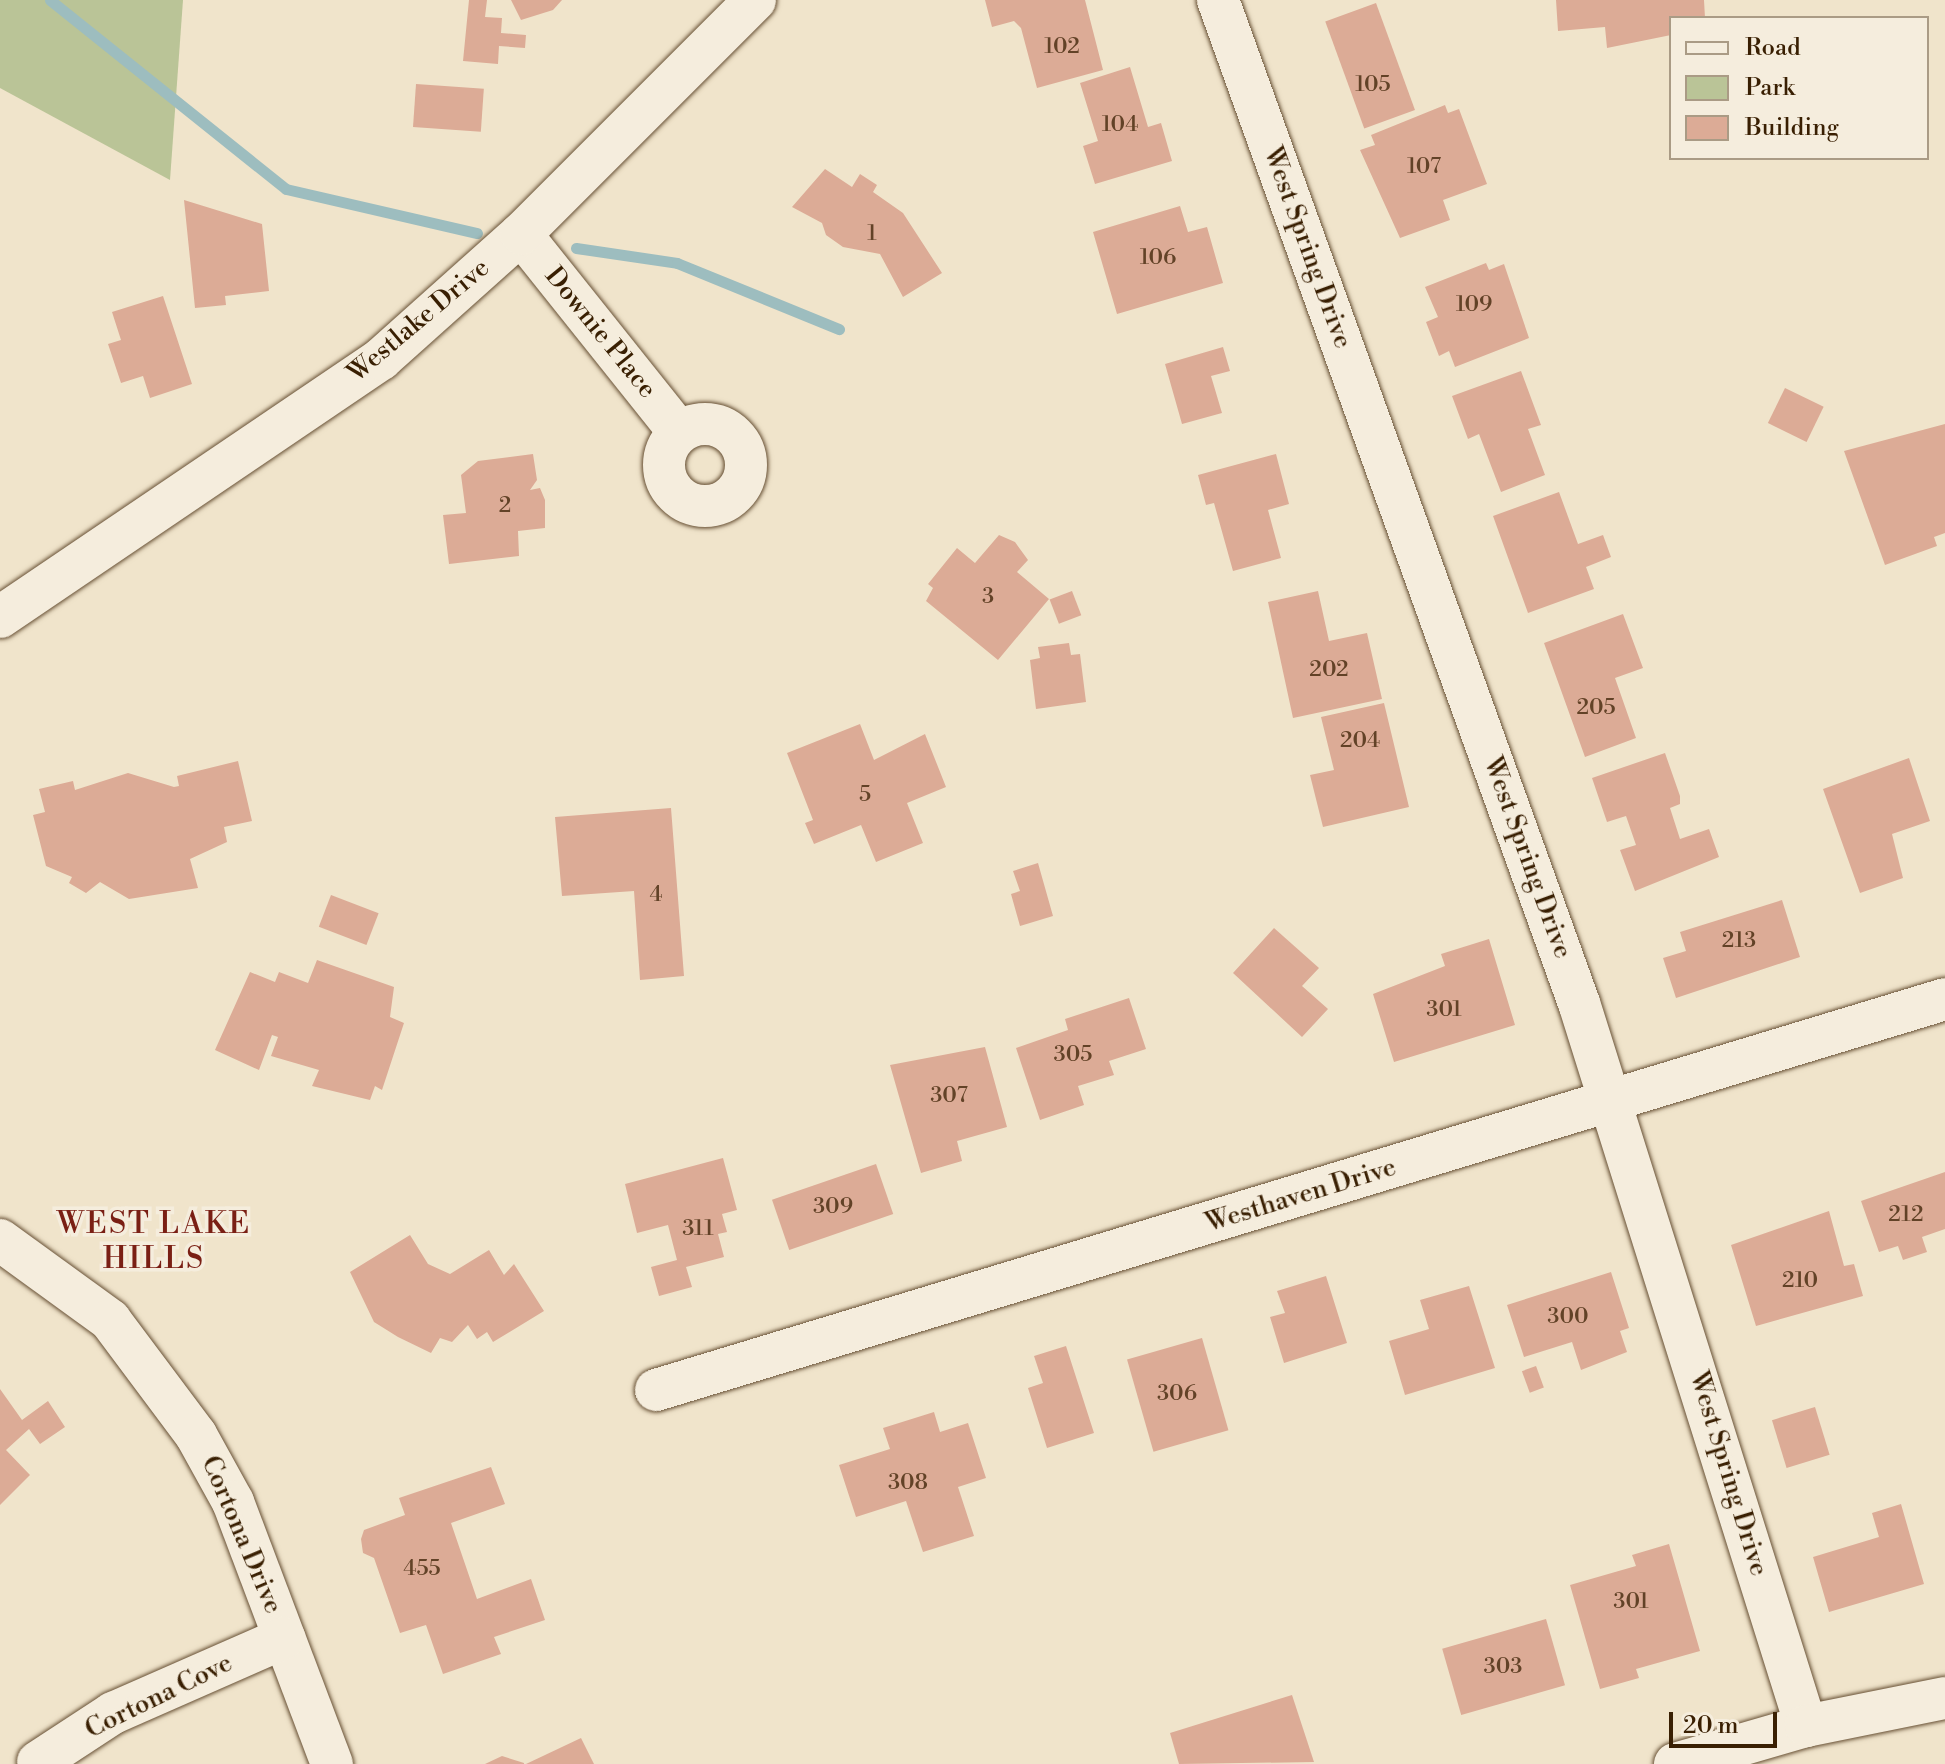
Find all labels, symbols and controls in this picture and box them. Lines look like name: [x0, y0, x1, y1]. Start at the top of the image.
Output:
legend: [1669, 16, 1929, 160]
text: Road: [1745, 33, 1801, 63]
house number: 102: [1044, 34, 1080, 60]
house number: 105: [1355, 72, 1391, 98]
text: Park: [1745, 73, 1795, 103]
house number: 104: [1102, 112, 1138, 138]
text: Building: [1745, 113, 1839, 143]
street label: West Spring Drive: [1256, 143, 1358, 353]
house number: 107: [1407, 154, 1441, 180]
house number: 1: [867, 221, 877, 247]
house number: 106: [1140, 245, 1176, 271]
street label: Westlake Drive: [342, 253, 496, 389]
street label: Downie Place: [538, 261, 662, 405]
house number: 109: [1456, 292, 1492, 318]
house number: 2: [499, 493, 511, 519]
house number: 3: [982, 584, 994, 610]
house number: 202: [1309, 657, 1349, 683]
house number: 205: [1576, 695, 1616, 721]
house number: 204: [1340, 728, 1380, 754]
street label: West Spring Drive: [1476, 753, 1578, 963]
house number: 5: [859, 782, 871, 808]
house number: 4: [649, 882, 663, 908]
house number: 213: [1722, 928, 1756, 954]
house number: 301: [1426, 997, 1462, 1023]
house number: 305: [1054, 1042, 1092, 1068]
house number: 307: [930, 1083, 968, 1109]
street label: Westhaven Drive: [1202, 1152, 1400, 1240]
house number: 309: [813, 1194, 853, 1220]
house number: 212: [1888, 1202, 1924, 1228]
district label: WEST LAKE HILLS: [57, 1206, 251, 1276]
house number: 311: [682, 1216, 714, 1242]
house number: 210: [1782, 1268, 1818, 1294]
house number: 300: [1547, 1304, 1589, 1330]
street label: West Spring Drive: [1682, 1368, 1774, 1580]
house number: 306: [1157, 1381, 1197, 1407]
street label: Cortona Drive: [194, 1452, 288, 1618]
house number: 308: [888, 1470, 928, 1496]
house number: 455: [403, 1556, 441, 1582]
house number: 301: [1613, 1589, 1649, 1615]
street label: Cortona Cove: [80, 1648, 238, 1746]
house number: 303: [1484, 1654, 1522, 1680]
scale bar: [1673, 1696, 1781, 1746]
text: 20 m: [1683, 1711, 1739, 1741]

